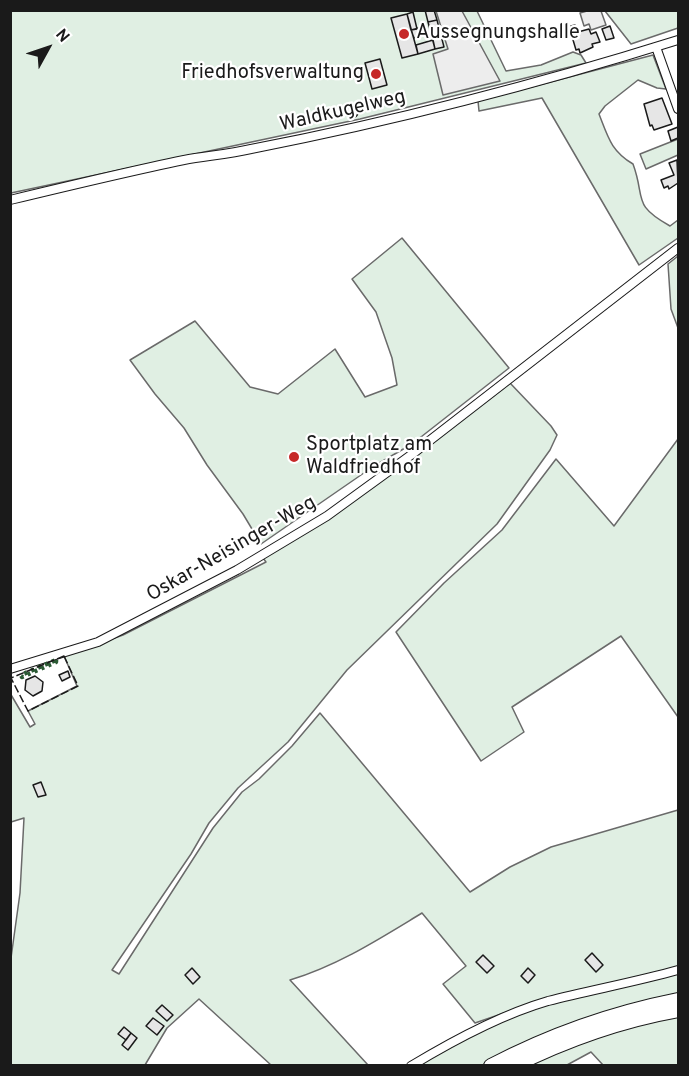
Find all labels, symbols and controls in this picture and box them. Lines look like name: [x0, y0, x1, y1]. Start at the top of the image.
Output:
north arrow: [18, 18, 78, 78]
place label: Aussegnungshalle: [416, 22, 580, 46]
text: N: [50, 26, 73, 47]
marker: Aussegnungshalle: [397, 27, 411, 41]
place label: Friedhofsverwaltung: [181, 62, 364, 86]
marker: Friedhofsverwaltung: [369, 67, 383, 81]
street label: Waldkugelweg: [278, 86, 408, 138]
place label: Sportplatz am Waldfriedhof: [306, 434, 432, 481]
marker: Sportplatz am Waldfriedhof: [287, 450, 301, 464]
street label: Oskar-Neisinger-Weg: [143, 492, 321, 608]

